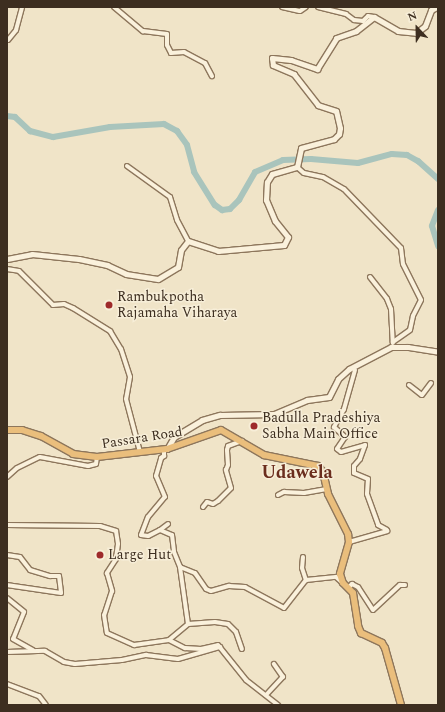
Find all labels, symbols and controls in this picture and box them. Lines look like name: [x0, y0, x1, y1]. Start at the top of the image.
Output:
text: N: [405, 7, 420, 26]
north arrow: [397, 8, 437, 48]
place label: Rambukpotha Rajamaha Viharaya: [117, 289, 237, 322]
marker: Rambukpotha Rajamaha Viharaya: [104, 300, 114, 310]
place label: Badulla Pradeshiya Sabha Main Office: [262, 410, 380, 442]
marker: Badulla Pradeshiya Sabha Main Office: [249, 421, 259, 431]
street label: Passara Road: [100, 423, 184, 453]
district label: Udawela: [261, 462, 333, 484]
place label: Large Hut: [108, 547, 171, 563]
marker: Large Hut: [95, 550, 105, 560]

